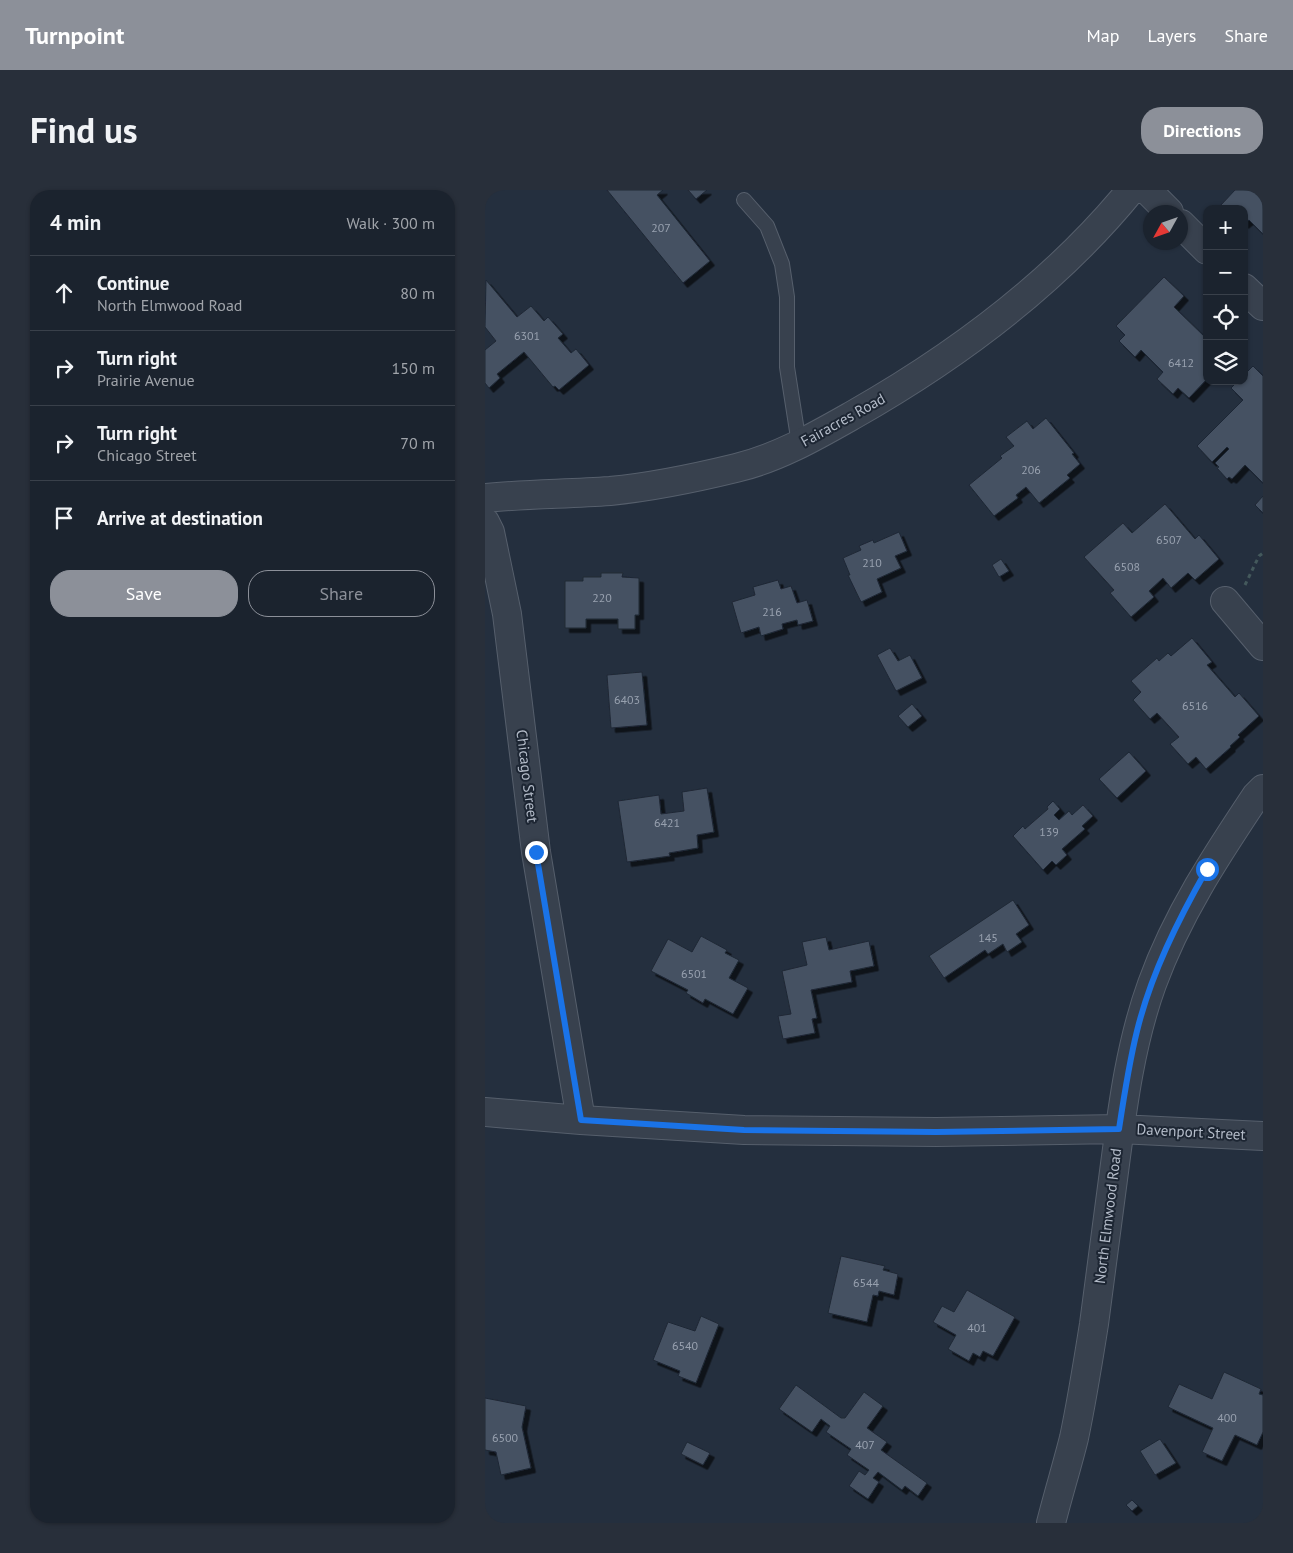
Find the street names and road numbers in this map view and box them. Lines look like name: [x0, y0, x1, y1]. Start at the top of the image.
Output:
street label: Fairacres Road: [797, 389, 888, 450]
street label: Chicago Street: [512, 728, 543, 823]
street label: Davenport Street: [1136, 1119, 1246, 1144]
street label: North Elmwood Road: [1090, 1147, 1125, 1285]

